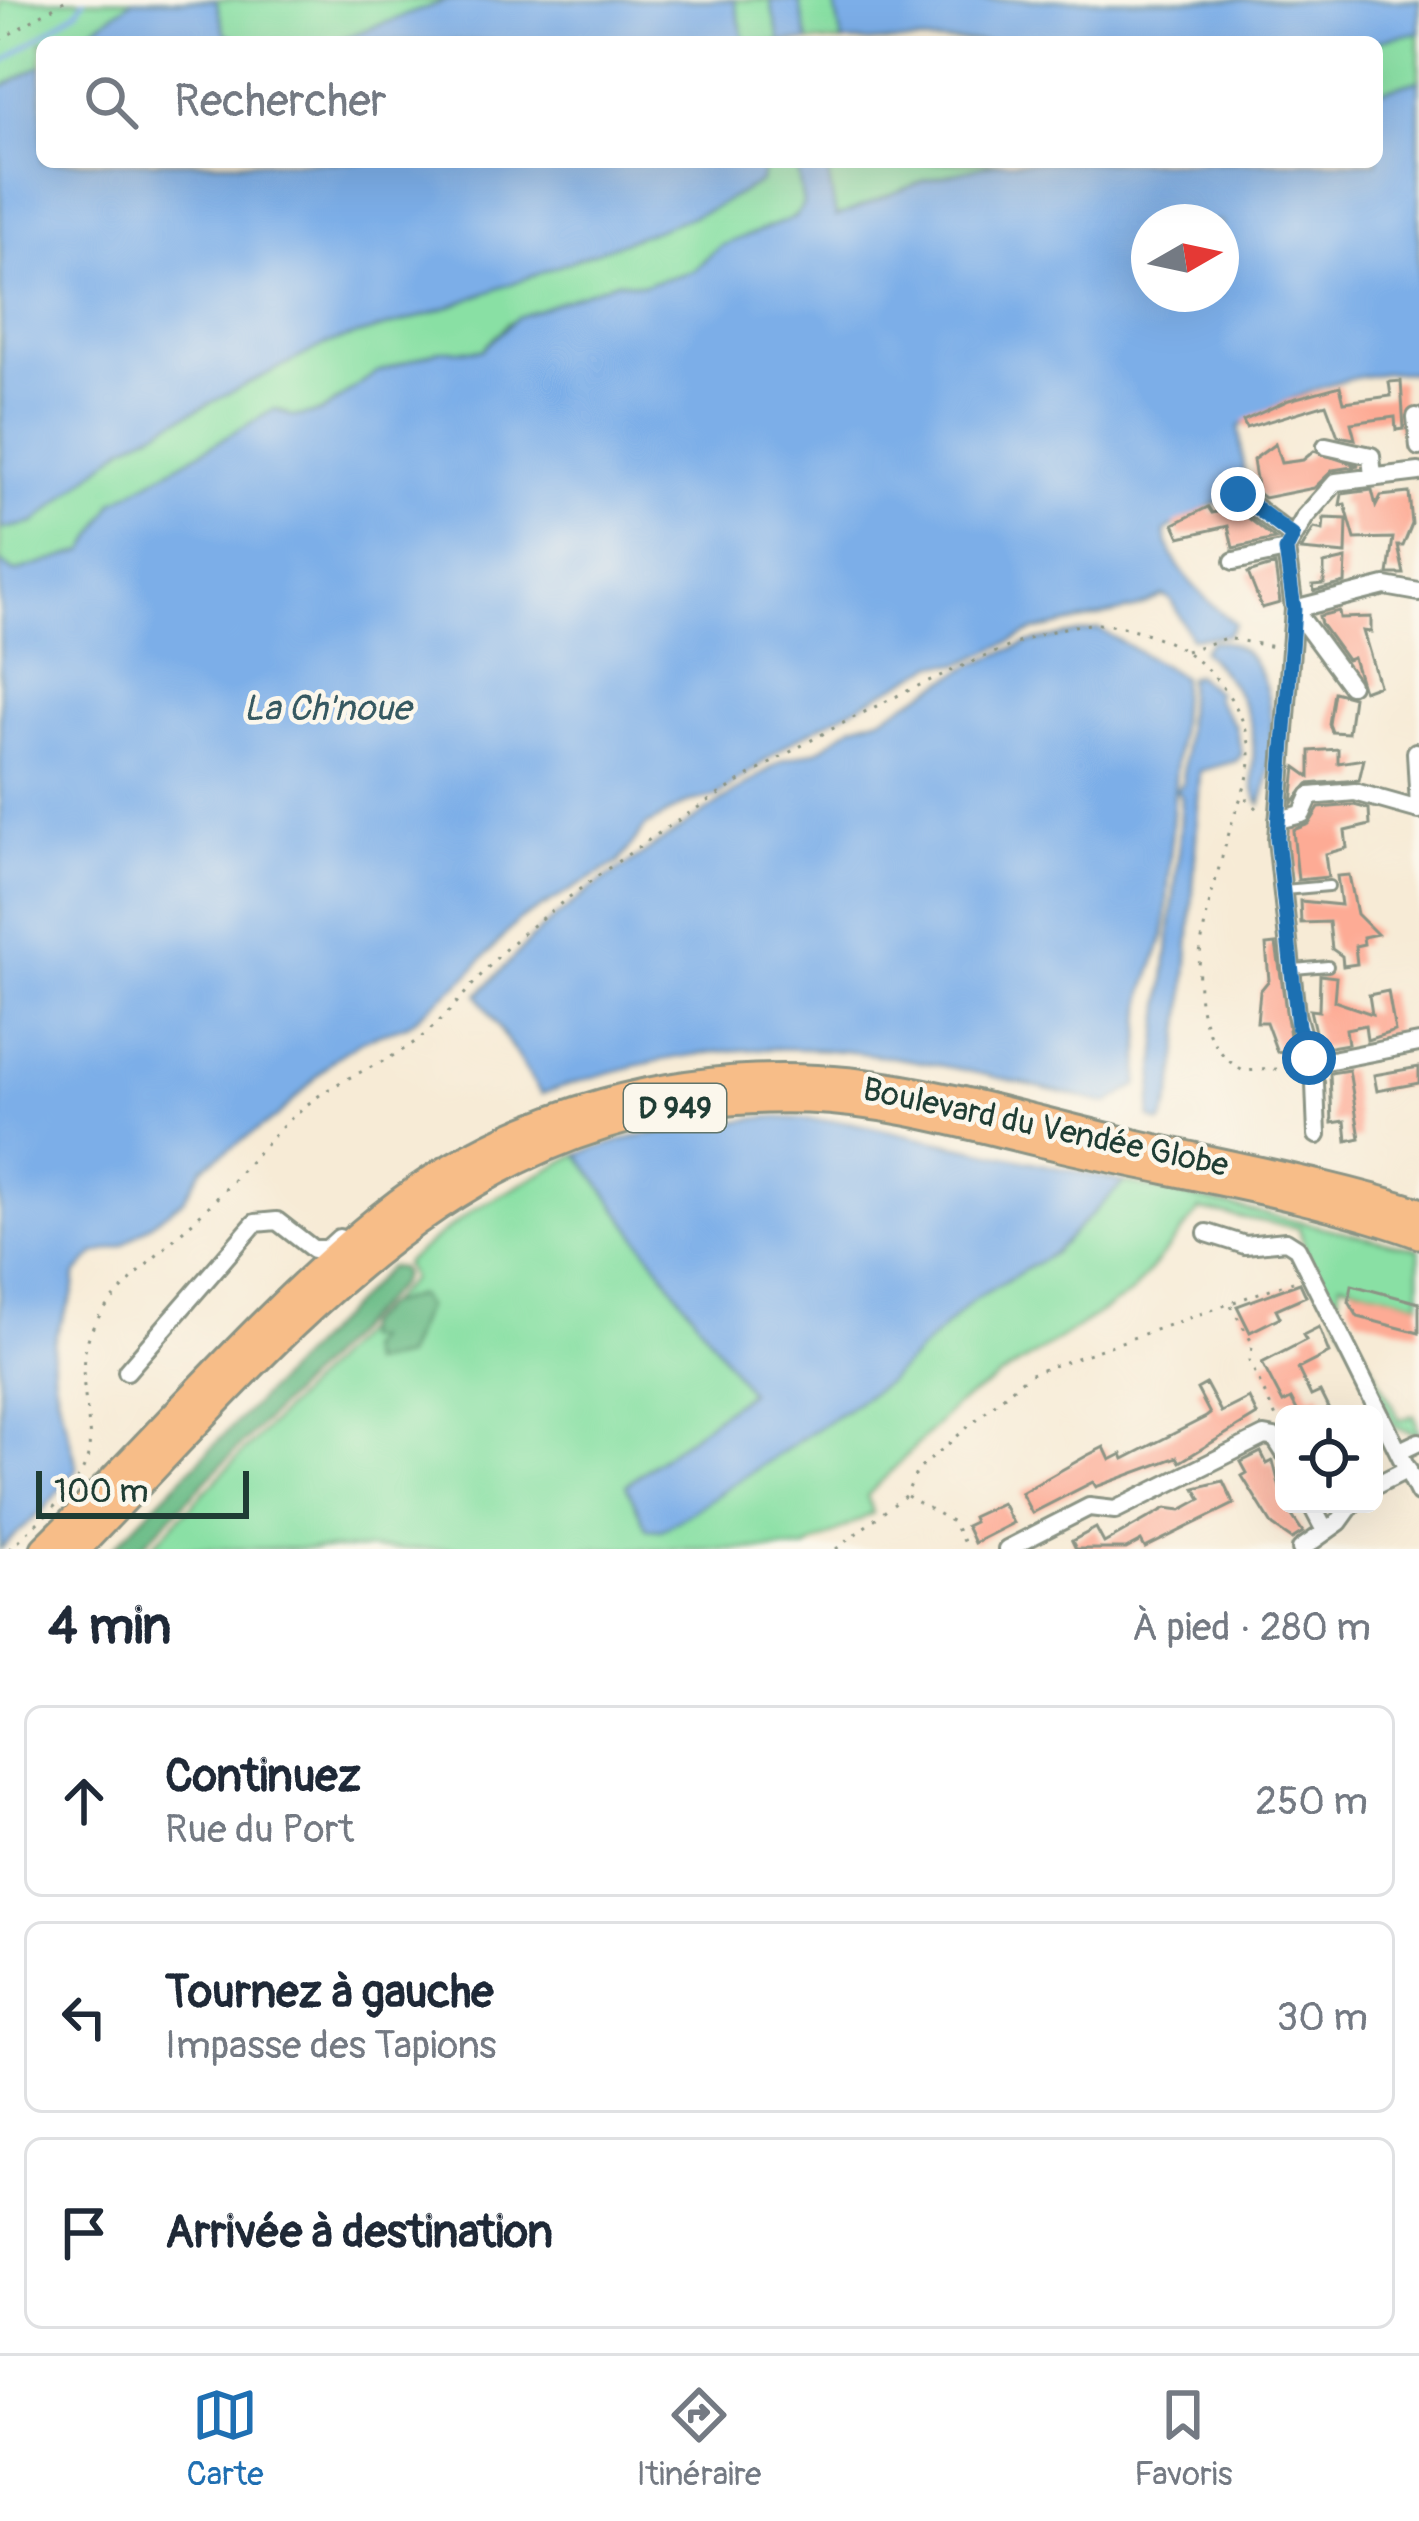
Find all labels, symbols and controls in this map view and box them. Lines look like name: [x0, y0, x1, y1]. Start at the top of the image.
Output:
search box: [36, 36, 1383, 168]
icon: search: [78, 69, 144, 135]
text: Rechercher: [174, 74, 387, 130]
north arrow: [1131, 204, 1239, 312]
route end: [1211, 467, 1265, 521]
water label: La Ch'noue: [243, 686, 414, 731]
route start: [1282, 1031, 1336, 1085]
street label: Boulevard du Vendée Globe: [859, 1069, 1232, 1186]
road number: D 949: [624, 1084, 726, 1132]
map controls: [1275, 1405, 1383, 1513]
button: locate: [1275, 1405, 1383, 1513]
scale bar: [36, 1465, 249, 1518]
text: 100 m: [54, 1471, 148, 1512]
text: 4 min: [48, 1595, 171, 1659]
text: À pied · 280 m: [1132, 1603, 1371, 1652]
text: Continuez: [165, 1749, 361, 1805]
icon: ahead: [51, 1768, 117, 1834]
text: 250 m: [1255, 1777, 1368, 1826]
text: Rue du Port: [165, 1805, 354, 1854]
text: Tournez à gauche: [165, 1965, 493, 2021]
icon: left: [51, 1984, 117, 2050]
text: 30 m: [1277, 1993, 1368, 2042]
text: Impasse des Tapions: [165, 2021, 496, 2070]
icon: arrive: [51, 2200, 117, 2266]
text: Arrivée à destination: [165, 2205, 553, 2261]
tab: Carte: [186, 2382, 264, 2495]
tab: Itinéraire: [637, 2382, 761, 2495]
tab: Favoris: [1134, 2382, 1232, 2495]

